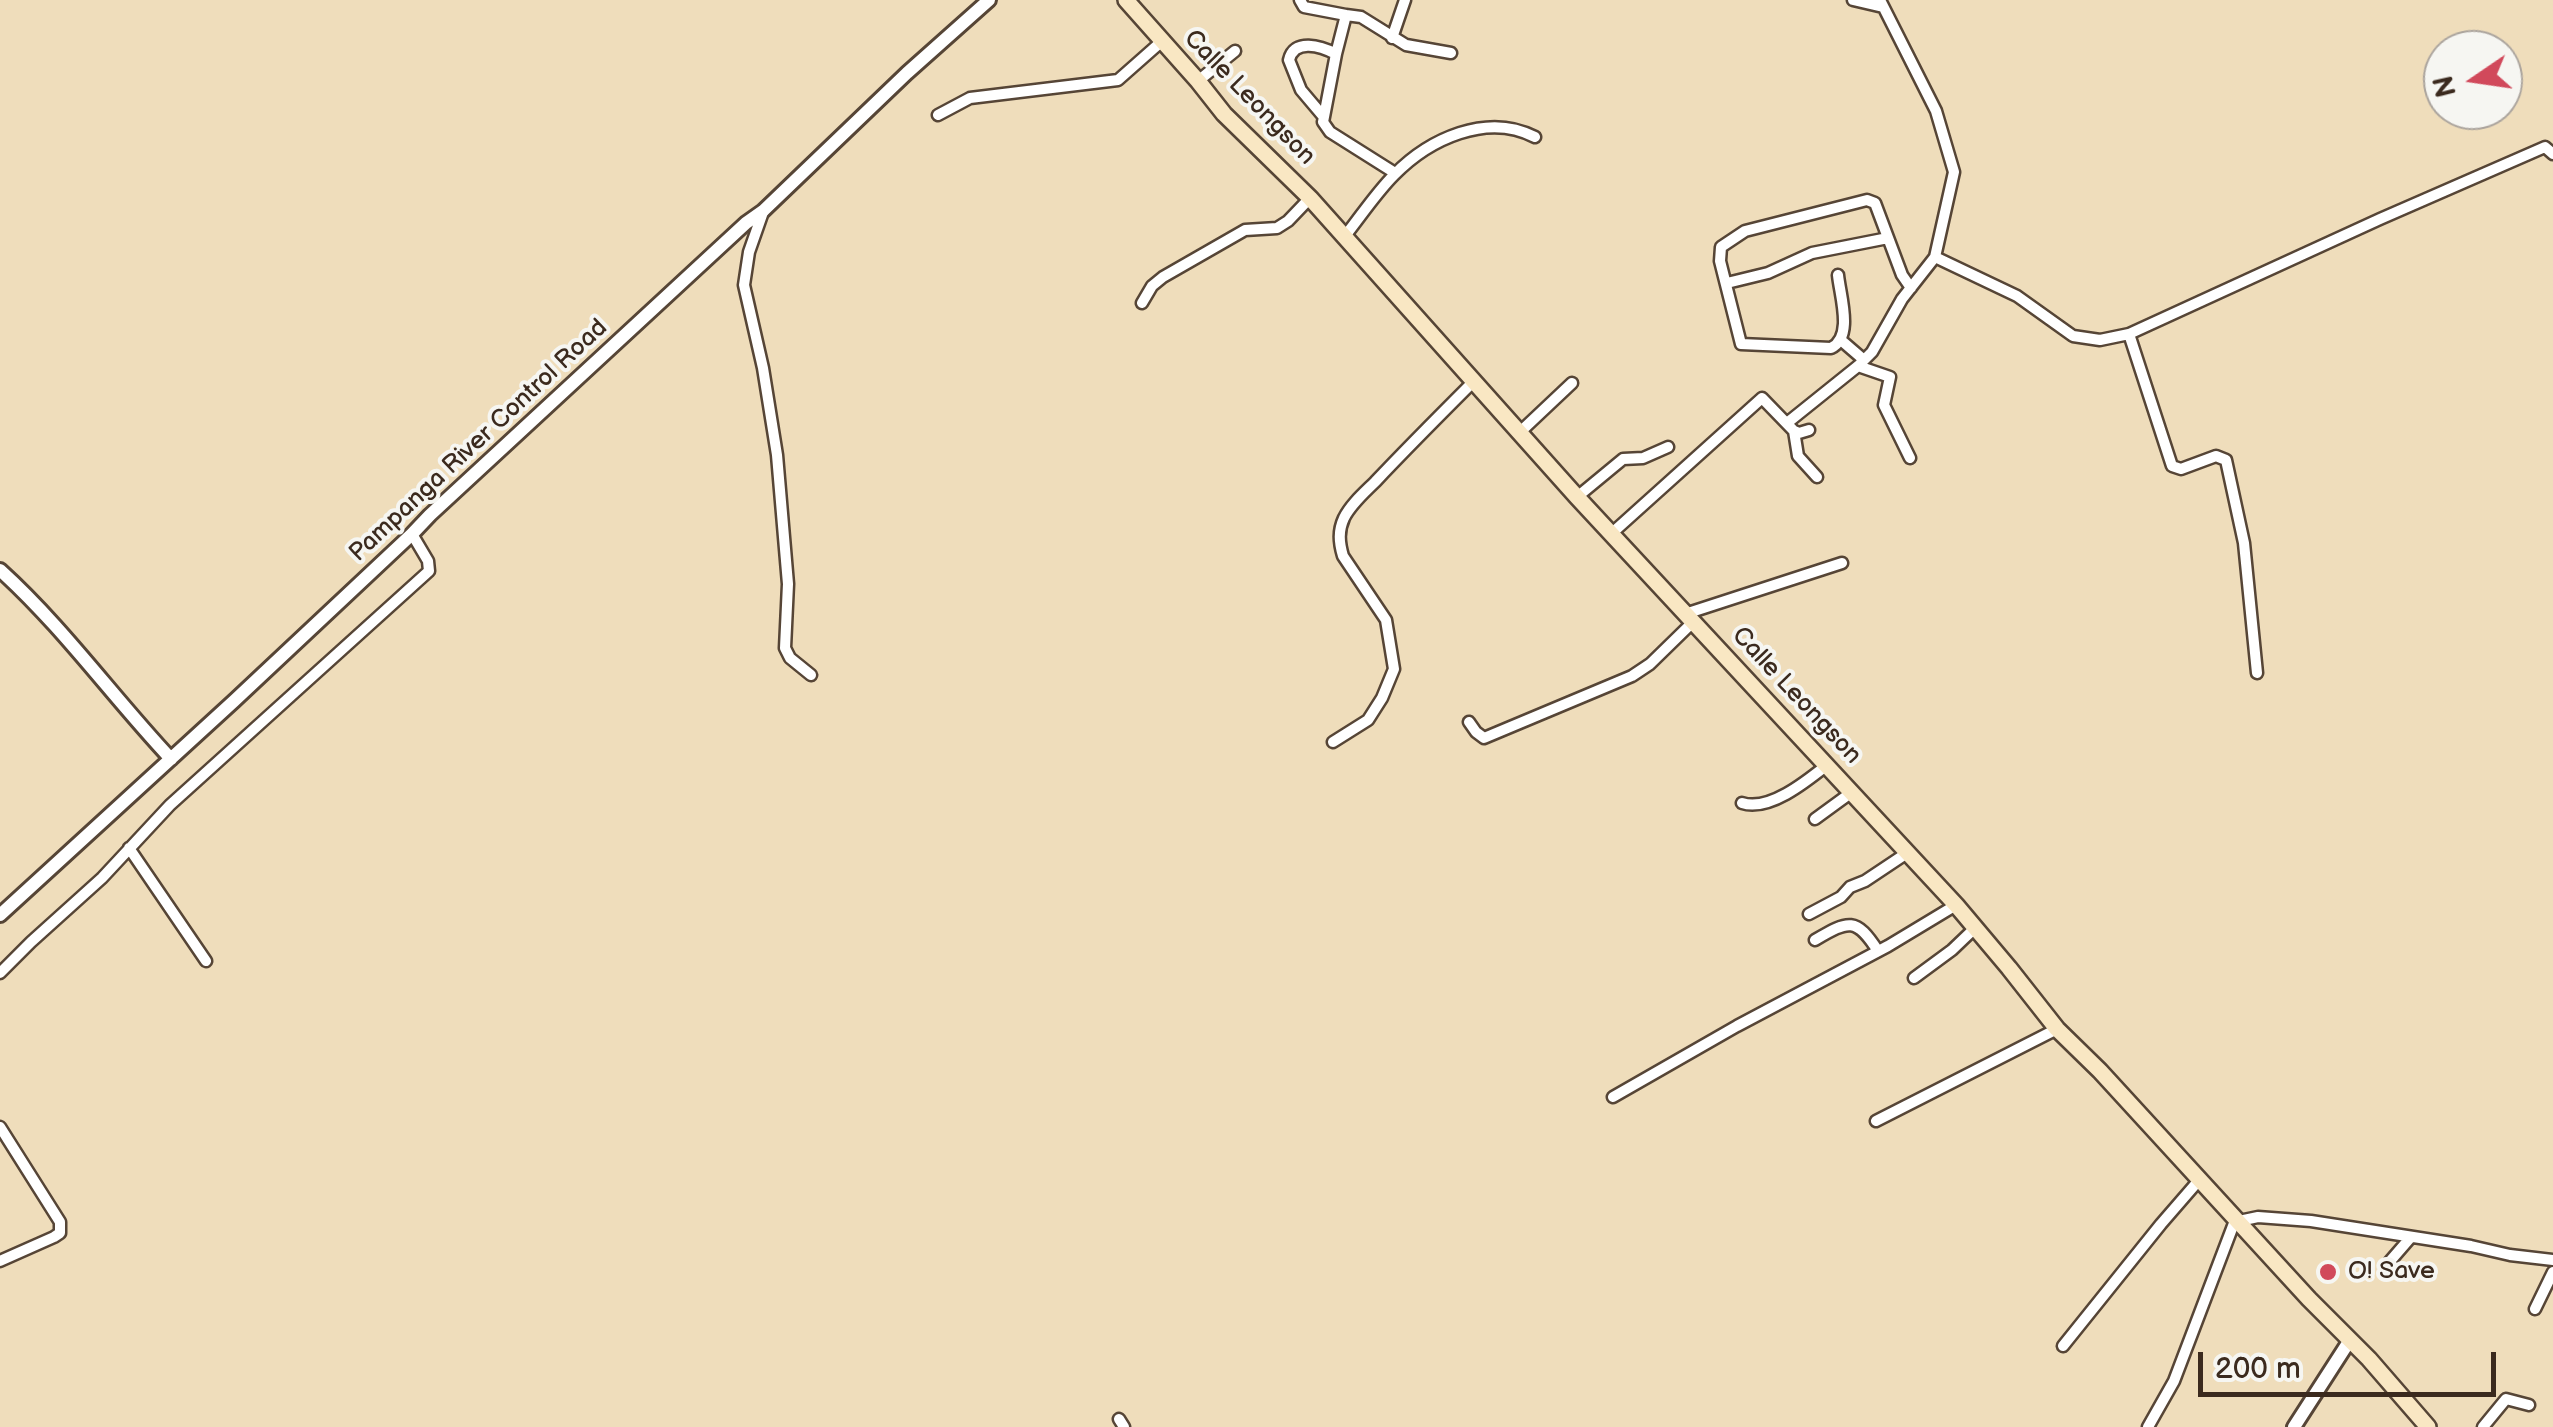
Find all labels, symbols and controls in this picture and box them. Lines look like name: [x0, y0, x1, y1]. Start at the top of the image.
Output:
street label: Calle Leongson: [1177, 24, 1321, 172]
north arrow: [2423, 30, 2523, 130]
text: N: [2427, 72, 2464, 100]
street label: Pampanga River Control Road: [344, 313, 614, 569]
street label: Calle Leongson: [1725, 621, 1867, 771]
place label: O! Save: [2348, 1257, 2435, 1287]
marker: O! Save: [2317, 1261, 2339, 1283]
scale bar: [2203, 1332, 2500, 1394]
text: 200 m: [2215, 1351, 2301, 1387]

